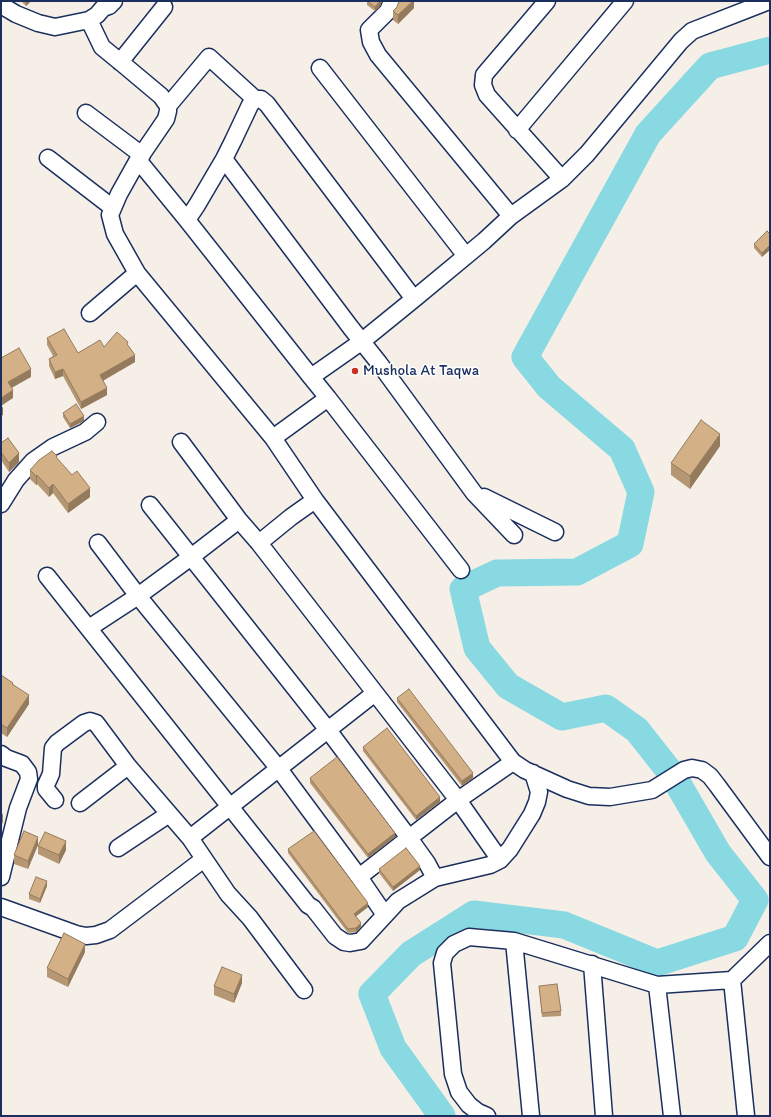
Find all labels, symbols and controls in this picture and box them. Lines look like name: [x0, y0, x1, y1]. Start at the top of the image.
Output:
place label: Mushola At Taqwa: [363, 362, 479, 380]
marker: Mushola At Taqwa: [350, 366, 360, 376]

